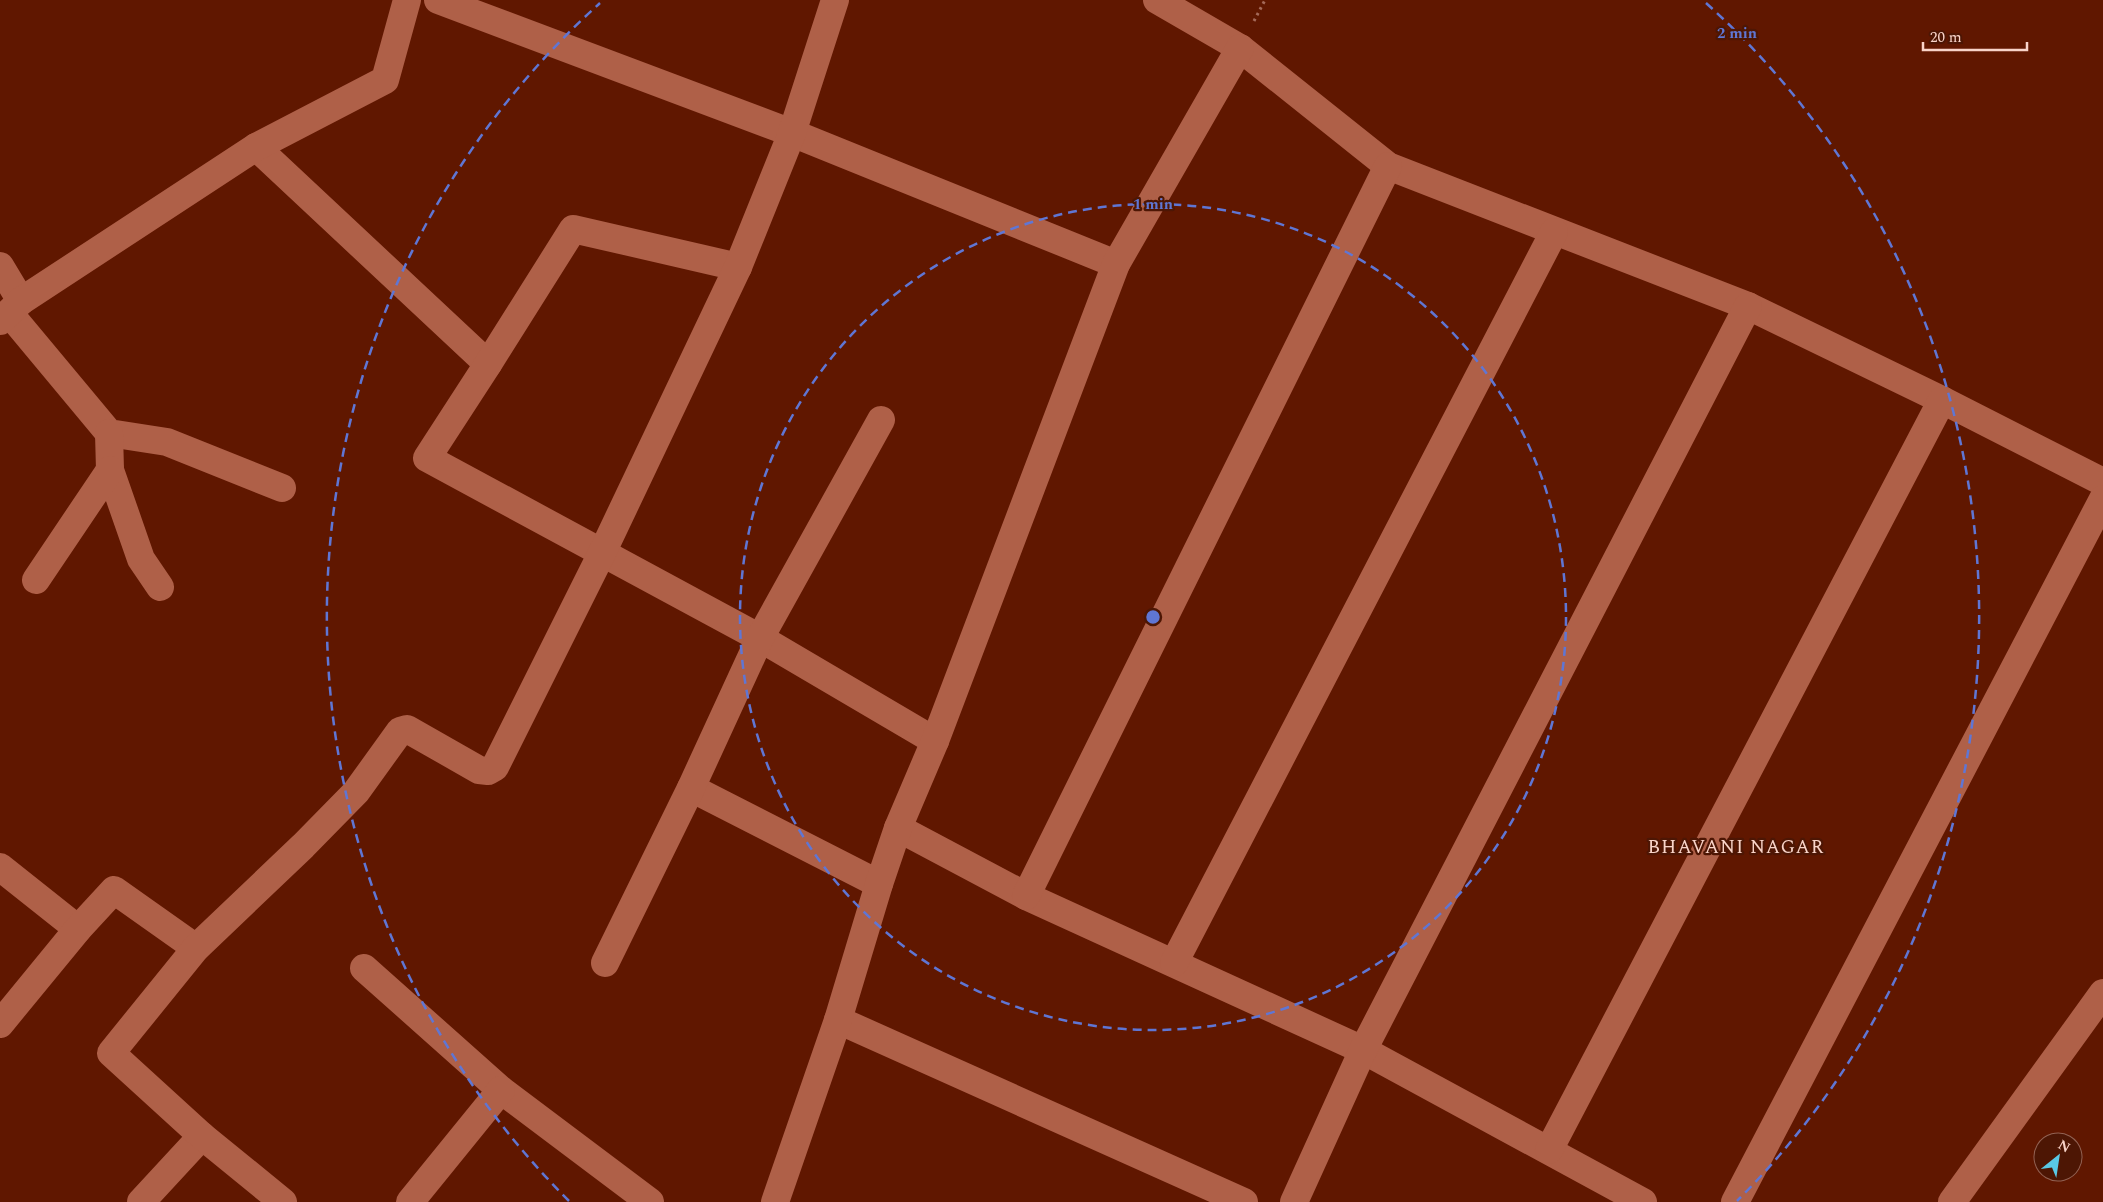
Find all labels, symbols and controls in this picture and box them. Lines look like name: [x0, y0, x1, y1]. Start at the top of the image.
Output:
scale bar: [1923, 20, 2027, 52]
text: 2 min: [1717, 22, 1757, 45]
text: 20 m: [1930, 26, 1962, 49]
text: 1 min: [1133, 193, 1173, 216]
centre of rings: [1144, 608, 1162, 626]
district label: BHAVANI NAGAR: [1648, 833, 1824, 862]
north arrow: [2033, 1132, 2083, 1182]
text: N: [2054, 1134, 2074, 1158]

